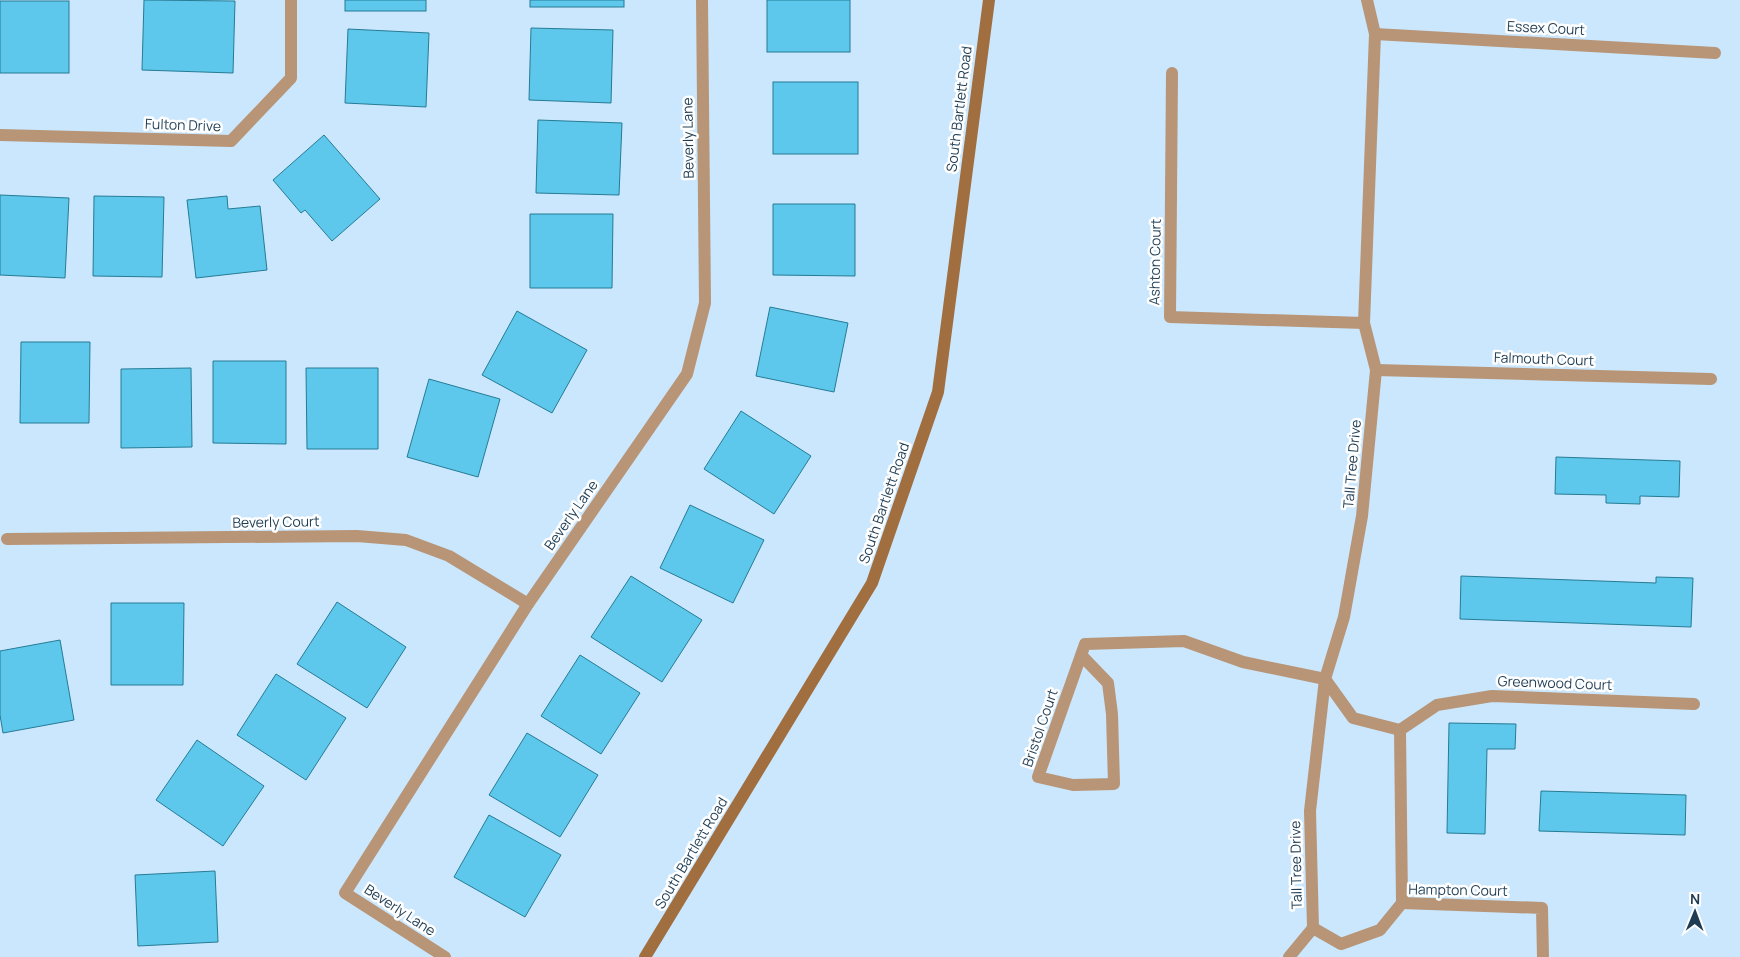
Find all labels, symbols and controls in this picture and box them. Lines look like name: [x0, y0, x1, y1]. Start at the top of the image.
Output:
street label: Essex Court: [1507, 16, 1586, 39]
street label: South Bartlett Road: [941, 45, 976, 173]
street label: Beverly Lane: [677, 97, 698, 179]
street label: Fulton Drive: [145, 114, 221, 135]
street label: Ashton Court: [1144, 218, 1165, 305]
street label: Falmouth Court: [1494, 347, 1595, 370]
street label: Tall Tree Drive: [1338, 419, 1365, 509]
street label: South Bartlett Road: [854, 440, 913, 566]
street label: Beverly Lane: [539, 476, 602, 553]
street label: Beverly Court: [232, 511, 320, 532]
street label: Greenwood Court: [1497, 671, 1613, 694]
street label: Bristol Court: [1017, 686, 1062, 769]
street label: South Bartlett Road: [650, 794, 731, 912]
street label: Tall Tree Drive: [1285, 820, 1306, 910]
street label: Beverly Lane: [361, 879, 440, 940]
street label: Hampton Court: [1408, 879, 1508, 900]
north arrow: [1670, 887, 1720, 937]
text: N: [1690, 889, 1700, 908]

